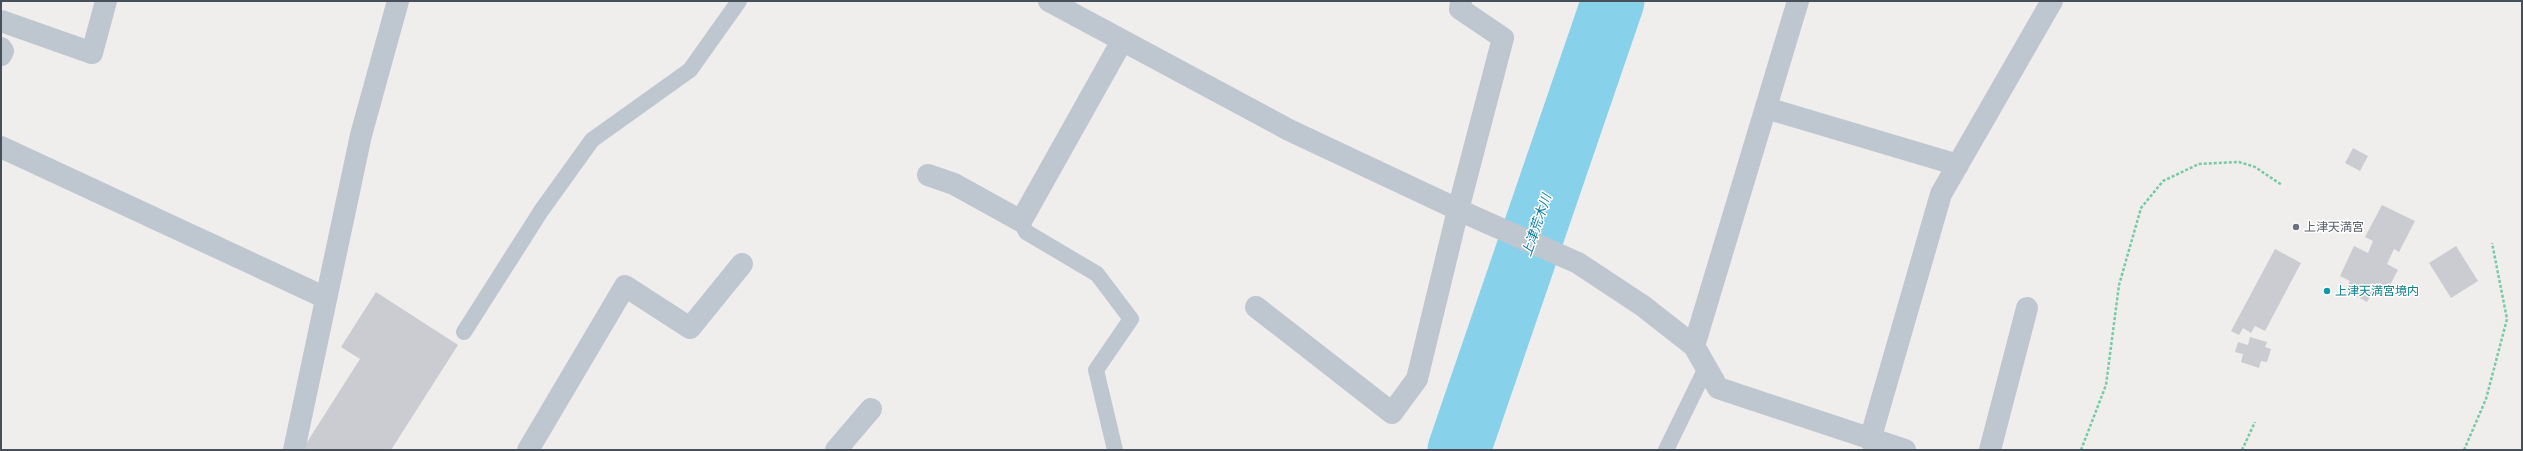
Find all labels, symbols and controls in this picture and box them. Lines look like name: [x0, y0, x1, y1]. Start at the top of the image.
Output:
water label: 上津荒木川: [1519, 190, 1556, 259]
place label: 上津天満宮: [2304, 220, 2364, 234]
marker: 上津天満宮: [2291, 222, 2301, 232]
place label: 上津天満宮境内: [2335, 284, 2419, 298]
marker: 上津天満宮境内: [2322, 286, 2332, 296]

